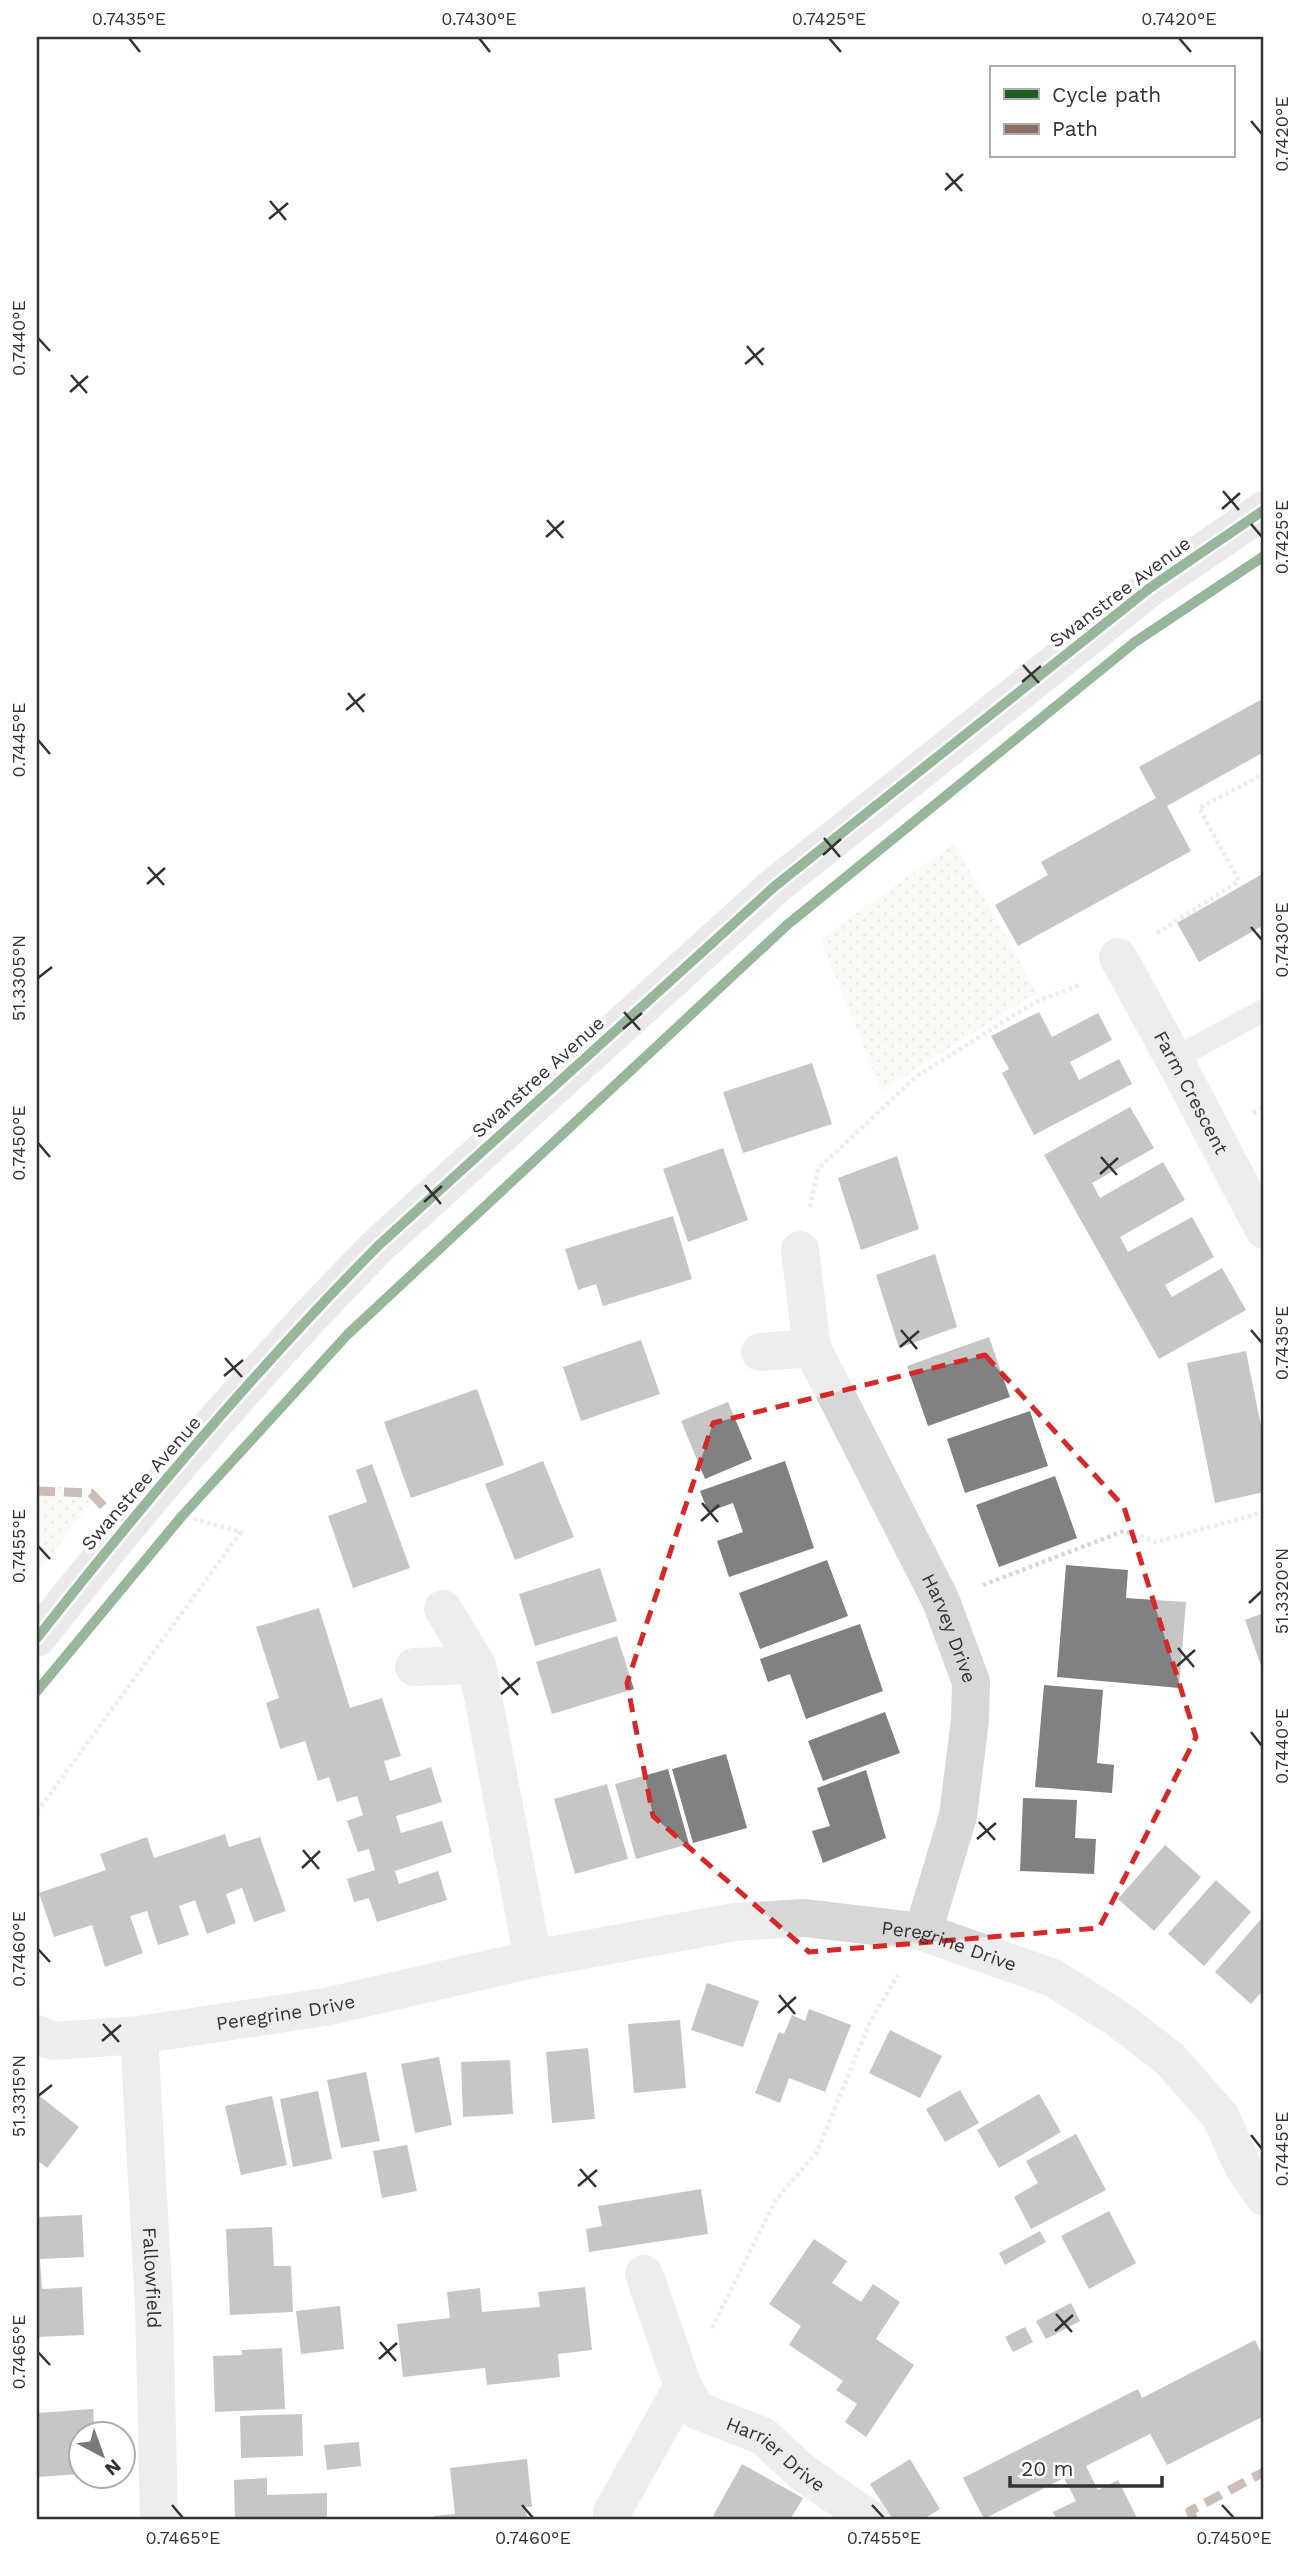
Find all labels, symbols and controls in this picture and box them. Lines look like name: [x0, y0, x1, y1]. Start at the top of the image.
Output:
text: 0.7435°E: [92, 8, 166, 29]
text: 0.7430°E: [441, 8, 517, 29]
text: 0.7425°E: [792, 8, 866, 29]
text: 0.7420°E: [1141, 8, 1217, 29]
legend: [990, 66, 1234, 158]
text: Cycle path: [1052, 82, 1161, 107]
text: 0.7420°E: [1271, 96, 1292, 172]
text: Path: [1052, 116, 1098, 141]
text: 0.7440°E: [8, 300, 29, 376]
text: 0.7425°E: [1271, 500, 1292, 574]
street label: Swanstree Avenue: [1045, 531, 1195, 653]
text: 0.7445°E: [8, 702, 29, 778]
text: 0.7430°E: [1271, 902, 1292, 978]
text: 51.3305°N: [8, 935, 29, 1021]
street label: Swanstree Avenue: [467, 1011, 609, 1143]
street label: Farm Crescent: [1149, 1027, 1233, 1158]
text: 0.7450°E: [8, 1105, 29, 1181]
text: 0.7435°E: [1271, 1306, 1292, 1380]
street label: Swanstree Avenue: [76, 1411, 206, 1555]
text: 0.7455°E: [8, 1509, 29, 1583]
text: 51.3320°N: [1271, 1548, 1292, 1634]
street label: Harvey Drive: [917, 1569, 982, 1686]
text: 0.7440°E: [1271, 1708, 1292, 1784]
text: 0.7460°E: [8, 1911, 29, 1987]
street label: Peregrine Drive: [880, 1916, 1020, 1976]
street label: Peregrine Drive: [215, 1989, 357, 2035]
text: 51.3315°N: [8, 2055, 29, 2137]
text: 0.7445°E: [1271, 2111, 1292, 2187]
street label: Fallowfield: [138, 2226, 166, 2328]
text: 0.7465°E: [8, 2314, 29, 2390]
street label: Harrier Drive: [723, 2411, 830, 2496]
north arrow: [66, 2420, 136, 2490]
scale bar: [1010, 2445, 1163, 2489]
text: N: [100, 2454, 126, 2481]
text: 20 m: [1021, 2456, 1073, 2481]
text: 0.7465°E: [145, 2527, 221, 2548]
text: 0.7460°E: [495, 2527, 571, 2548]
text: 0.7455°E: [847, 2527, 921, 2548]
text: 0.7450°E: [1196, 2527, 1272, 2548]

